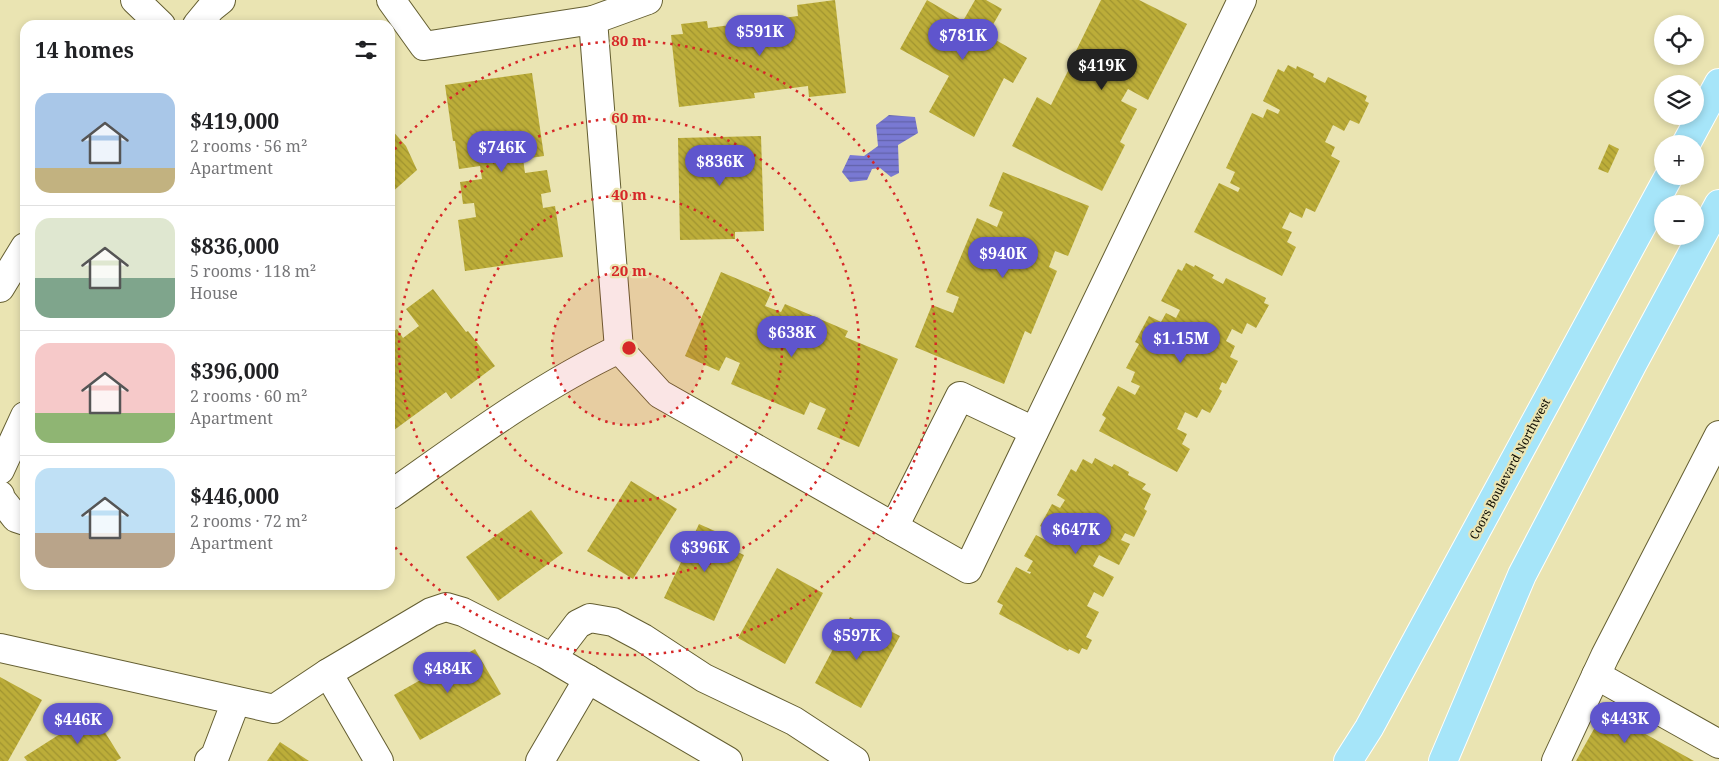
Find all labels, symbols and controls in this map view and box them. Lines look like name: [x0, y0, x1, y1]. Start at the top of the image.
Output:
pin: $591K: [725, 15, 795, 57]
map controls: [1654, 15, 1704, 245]
button: locate: [1654, 15, 1704, 65]
pin: $781K: [928, 18, 998, 61]
text: $591K: [736, 20, 784, 42]
text: $781K: [939, 24, 987, 46]
text: 80 m: [611, 30, 647, 50]
text: 14 homes: [35, 36, 134, 64]
icon: filters: [352, 36, 380, 64]
pin: $419K: [1067, 48, 1137, 91]
text: $419K: [1078, 54, 1126, 76]
button: layers: [1654, 75, 1704, 125]
text: $419,000: [190, 107, 279, 135]
text: 60 m: [611, 107, 647, 127]
icon: home: [75, 113, 135, 173]
pin: $746K: [467, 130, 537, 173]
text: 2 rooms · 56 m²: [190, 135, 307, 157]
button: +: [1654, 135, 1704, 185]
text: $746K: [478, 136, 526, 158]
pin: $836K: [685, 144, 755, 187]
text: $836K: [696, 150, 744, 172]
text: Apartment: [190, 157, 273, 179]
text: 40 m: [611, 184, 647, 204]
button: −: [1654, 195, 1704, 245]
text: $836,000: [190, 232, 279, 260]
pin: $940K: [968, 236, 1038, 279]
icon: home: [75, 238, 135, 298]
text: $940K: [979, 242, 1027, 264]
text: 5 rooms · 118 m²: [190, 260, 316, 282]
text: 20 m: [611, 260, 647, 280]
text: House: [190, 282, 238, 304]
pin: $638K: [757, 316, 827, 358]
text: $638K: [768, 321, 816, 343]
pin: $1.15M: [1140, 322, 1222, 364]
text: $1.15M: [1153, 327, 1209, 349]
centre of rings: [620, 339, 638, 357]
text: $396,000: [190, 357, 279, 385]
icon: home: [75, 363, 135, 423]
text: 2 rooms · 60 m²: [190, 385, 307, 407]
street label: Coors Boulevard Northwest: [1465, 395, 1554, 542]
text: Apartment: [190, 407, 273, 429]
text: $446,000: [190, 482, 279, 510]
icon: home: [75, 488, 135, 548]
text: 2 rooms · 72 m²: [190, 510, 307, 532]
pin: $647K: [1041, 512, 1111, 555]
text: $647K: [1052, 518, 1100, 540]
pin: $396K: [670, 530, 740, 573]
text: Apartment: [190, 532, 273, 554]
text: $396K: [681, 536, 729, 558]
pin: $597K: [822, 618, 892, 661]
text: $597K: [833, 624, 881, 646]
pin: $484K: [413, 652, 483, 694]
text: $484K: [424, 657, 472, 679]
pin: $446K: [43, 702, 113, 745]
pin: $443K: [1590, 702, 1660, 744]
text: $443K: [1601, 707, 1649, 729]
text: $446K: [54, 708, 102, 730]

